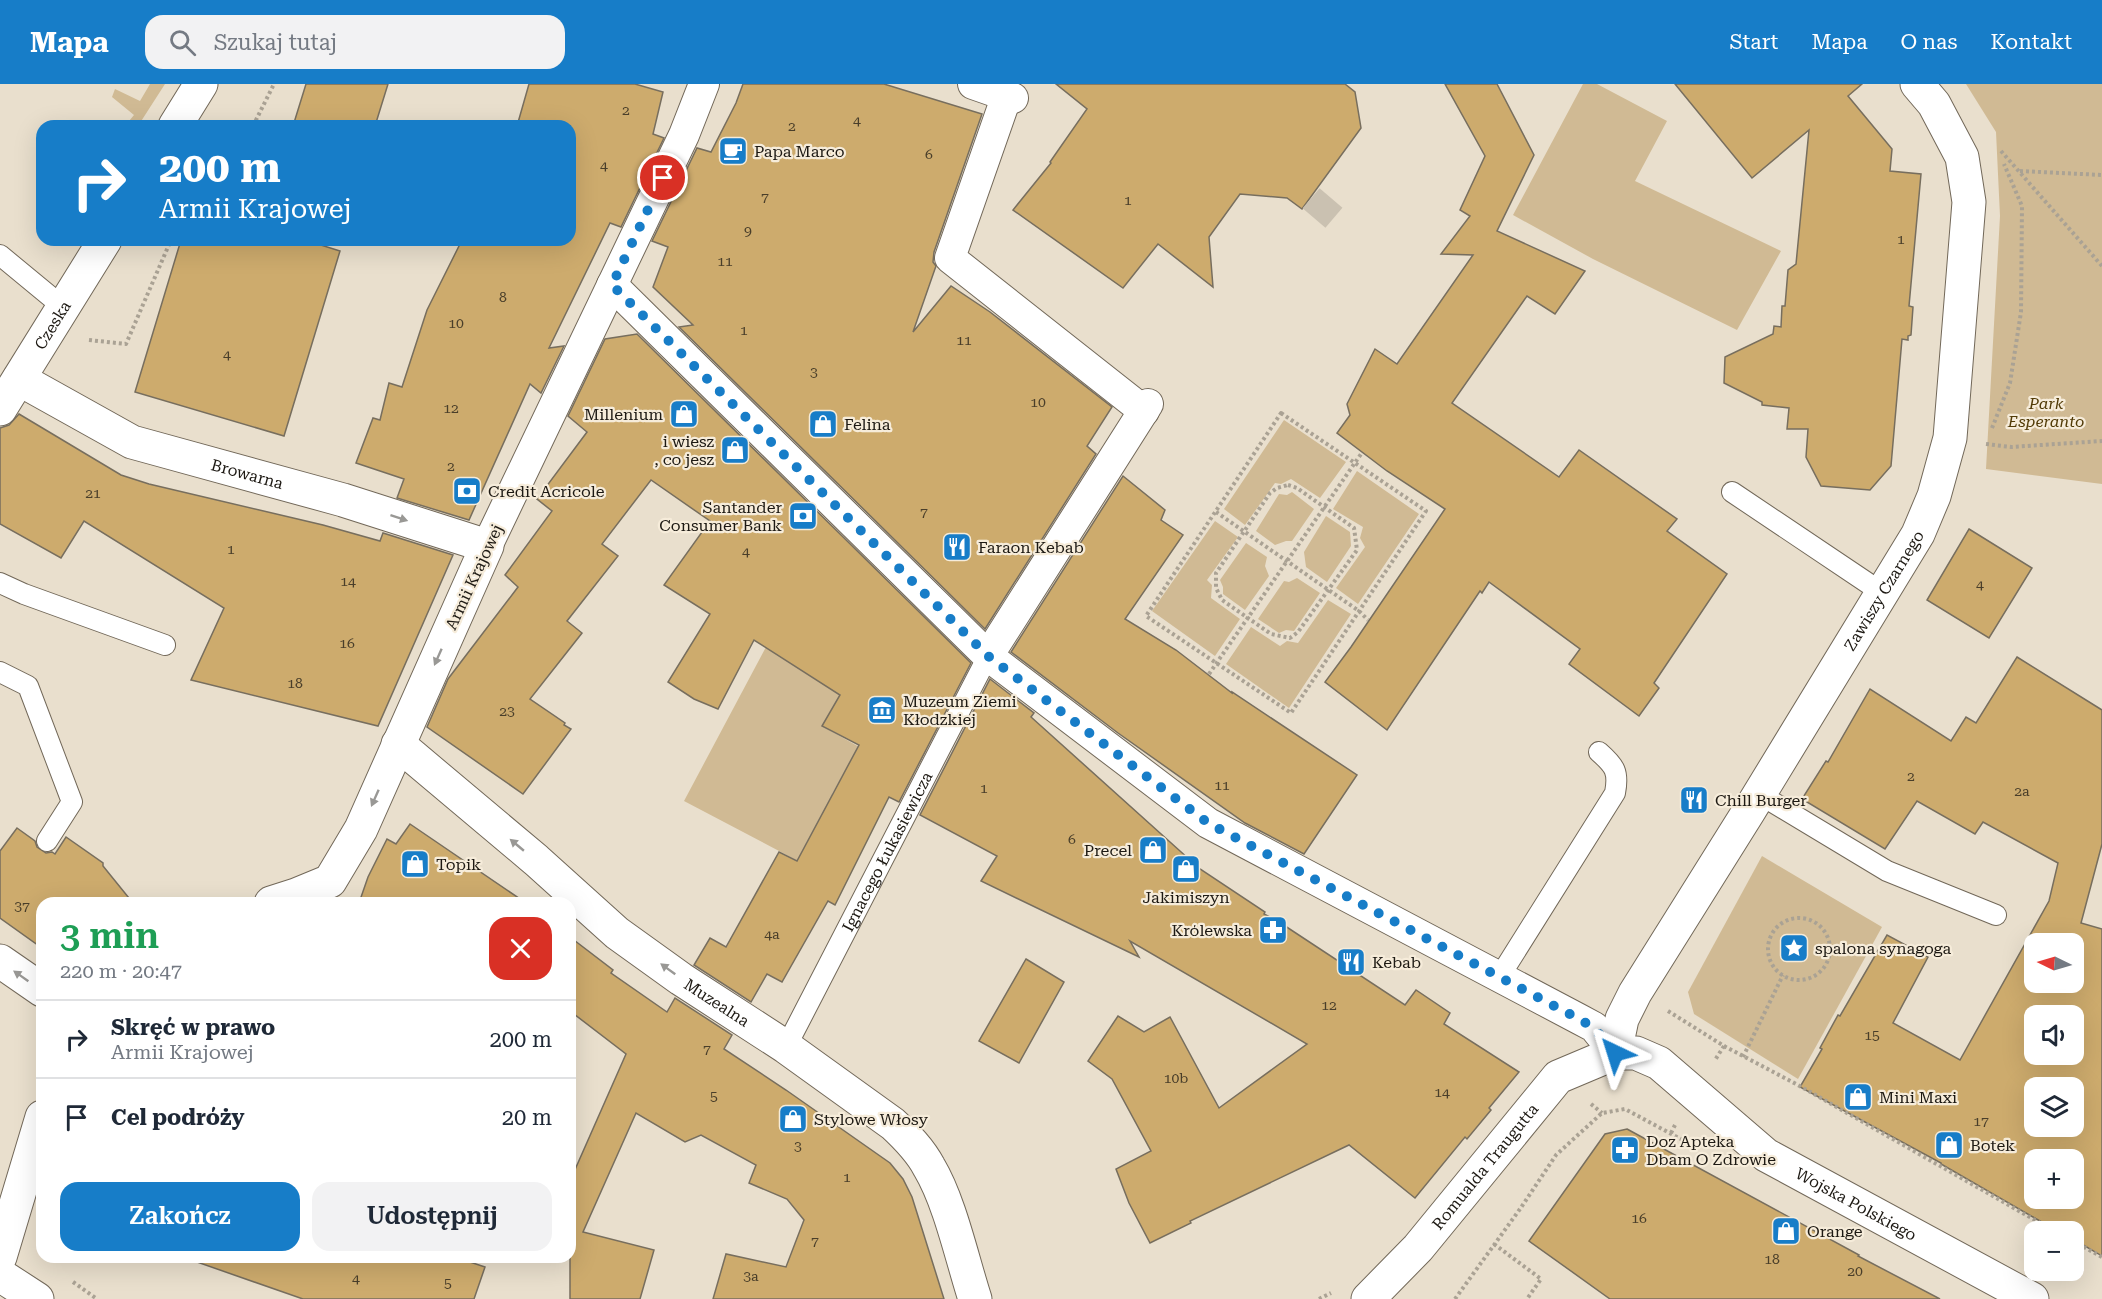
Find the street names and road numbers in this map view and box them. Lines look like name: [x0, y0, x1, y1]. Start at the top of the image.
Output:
street label: Czeska: [30, 297, 75, 353]
street label: Browarna: [209, 455, 286, 493]
street label: Armii Krajowej: [441, 521, 507, 633]
street label: Zawiszy Czarnego: [1840, 527, 1928, 654]
street label: Ignacego Łukasiewicza: [838, 768, 936, 935]
street label: Muzealna: [681, 974, 753, 1031]
street label: Romualda Traugutta: [1428, 1099, 1542, 1233]
street label: Wojska Polskiego: [1792, 1163, 1920, 1244]

